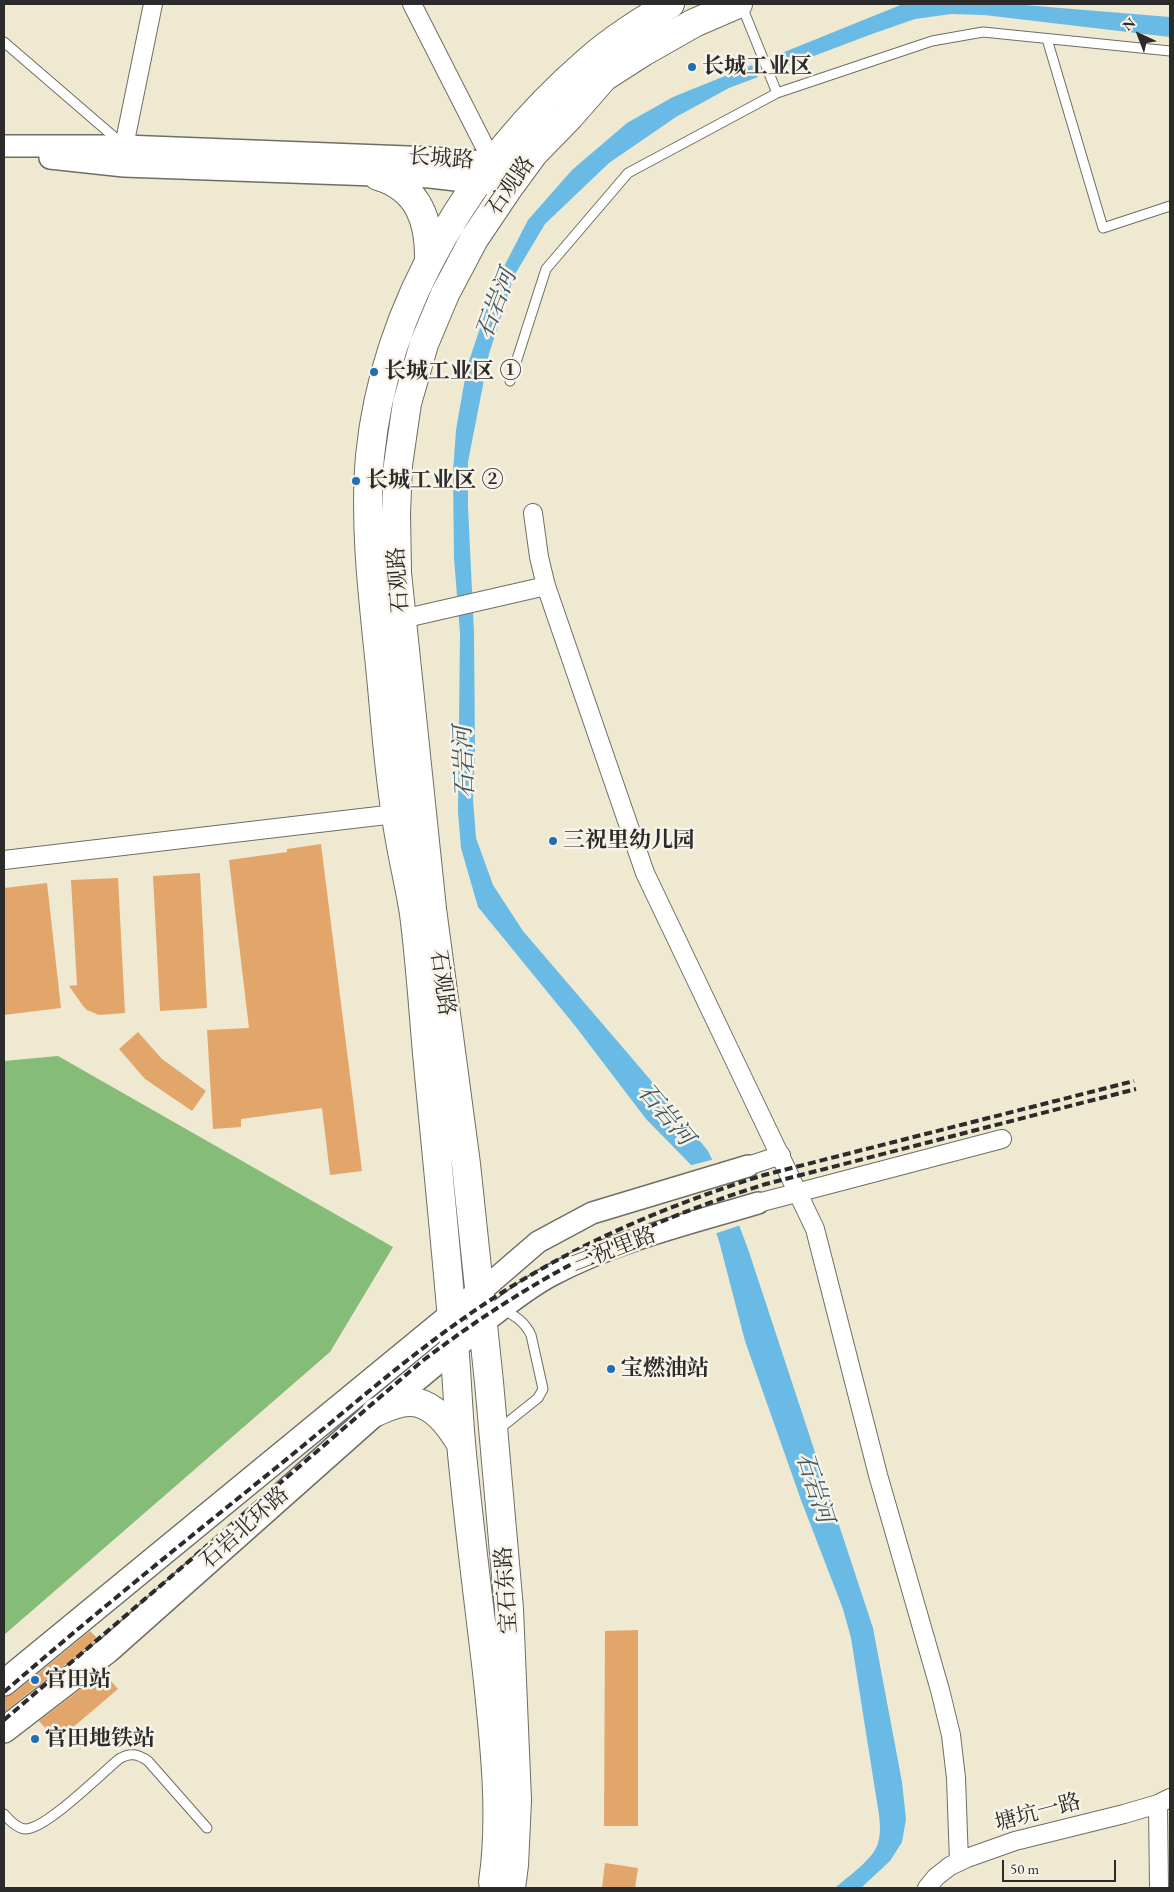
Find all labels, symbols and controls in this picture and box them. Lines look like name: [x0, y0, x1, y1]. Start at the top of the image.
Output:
north arrow: [1114, 10, 1164, 60]
text: N: [1118, 14, 1139, 34]
place label: 长城工业区: [702, 54, 812, 80]
marker: 长城工业区: [686, 61, 698, 73]
street label: 长城路: [407, 144, 475, 174]
street label: 石观路: [481, 151, 541, 221]
water label: 石岩河: [471, 265, 523, 343]
place label: 长城工业区 ①: [384, 359, 521, 385]
marker: 长城工业区 ①: [368, 366, 380, 378]
place label: 长城工业区 ②: [366, 468, 503, 494]
marker: 长城工业区 ②: [350, 475, 362, 487]
street label: 石观路: [384, 546, 414, 614]
water label: 石岩河: [449, 726, 481, 798]
place label: 三祝里幼儿园: [563, 828, 695, 854]
marker: 三祝里幼儿园: [547, 835, 559, 847]
street label: 石观路: [424, 948, 460, 1018]
water label: 石岩河: [631, 1078, 699, 1152]
street label: 三祝里路: [568, 1222, 660, 1278]
place label: 宝燃油站: [621, 1356, 709, 1382]
marker: 宝燃油站: [605, 1363, 617, 1375]
water label: 石岩河: [789, 1449, 839, 1527]
street label: 石岩北环路: [195, 1481, 295, 1575]
street label: 宝石东路: [491, 1545, 523, 1635]
place label: 官田站: [45, 1667, 111, 1693]
marker: 官田站: [29, 1674, 41, 1686]
place label: 官田地铁站: [45, 1726, 155, 1752]
marker: 官田地铁站: [29, 1733, 41, 1745]
street label: 塘坑一路: [992, 1789, 1084, 1837]
scale bar: [1004, 1850, 1118, 1882]
text: 50 m: [1010, 1859, 1039, 1878]

